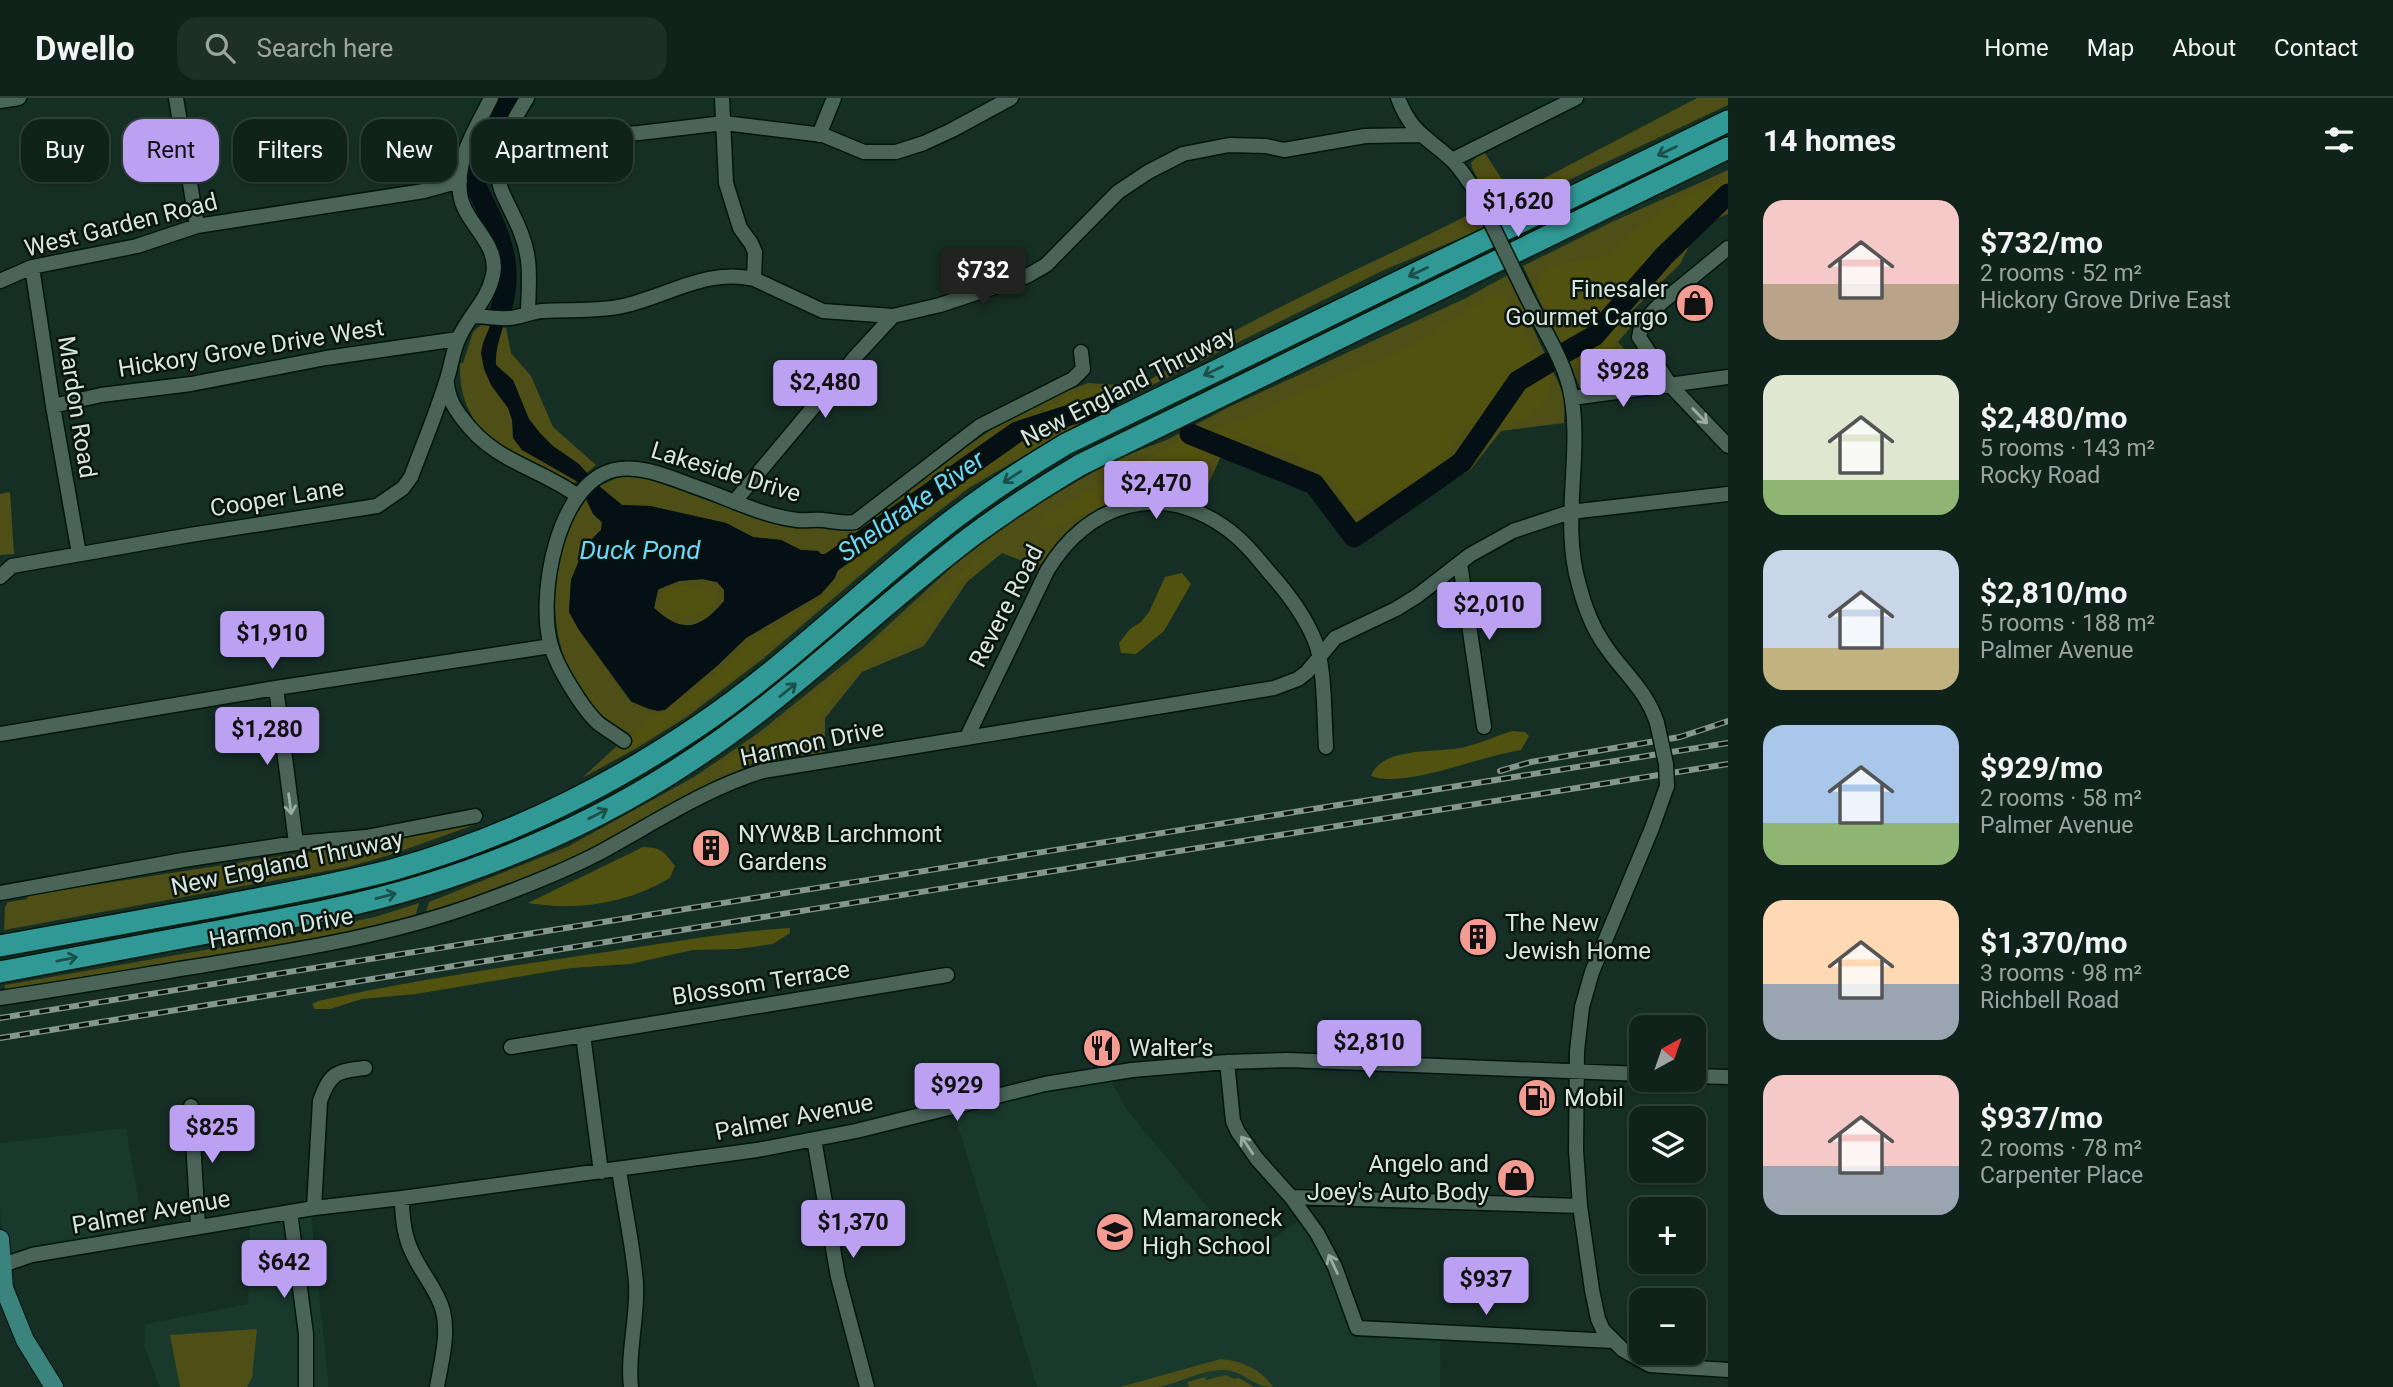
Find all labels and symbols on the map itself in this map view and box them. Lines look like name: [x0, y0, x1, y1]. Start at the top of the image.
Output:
one-way arrow: [1657, 144, 1678, 158]
pin: $1,620: [1461, 180, 1575, 239]
street label: West Garden Road: [22, 188, 220, 262]
pin: $732: [942, 248, 1024, 308]
one-way arrow: [1408, 265, 1429, 279]
place label: Finesaler Gourmet Cargo: [1505, 275, 1668, 331]
shop icon: Finesaler Gourmet Cargo: [1674, 282, 1716, 324]
street label: Hickory Grove Drive West: [116, 313, 386, 383]
street label: New England Thruway: [1016, 320, 1240, 452]
street label: Mardon Road: [52, 334, 102, 480]
pin: $928: [1582, 350, 1664, 409]
pin: $2,480: [768, 360, 882, 420]
one-way arrow: [1203, 365, 1224, 378]
one-way arrow: [1691, 407, 1708, 424]
street label: Lakeside Drive: [648, 436, 804, 508]
water label: Sheldrake River: [832, 443, 991, 568]
pin: $2,470: [1099, 462, 1213, 521]
one-way arrow: [1003, 471, 1023, 485]
street label: Cooper Lane: [208, 474, 346, 522]
water label: Duck Pond: [579, 535, 701, 565]
street label: Revere Road: [963, 540, 1049, 672]
pin: $2,010: [1432, 582, 1546, 642]
pin: $1,910: [215, 612, 329, 671]
one-way arrow: [778, 682, 796, 697]
pin: $1,280: [210, 708, 324, 767]
street label: Harmon Drive: [738, 714, 886, 772]
one-way arrow: [284, 792, 297, 815]
one-way arrow: [587, 807, 608, 821]
place label: NYW&B Larchmont Gardens: [738, 820, 942, 876]
street label: New England Thruway: [168, 825, 406, 901]
building icon: NYW&B Larchmont Gardens: [690, 827, 732, 869]
one-way arrow: [375, 889, 397, 902]
street label: Harmon Drive: [207, 902, 355, 954]
place label: The New Jewish Home: [1505, 909, 1651, 965]
building icon: The New Jewish Home: [1457, 916, 1499, 958]
one-way arrow: [55, 952, 78, 965]
street label: Blossom Terrace: [670, 955, 852, 1011]
north arrow: [1629, 1015, 1706, 1092]
pin: $2,810: [1312, 1020, 1426, 1080]
restaurant icon: Walter’s: [1081, 1027, 1123, 1069]
place label: Walter’s: [1129, 1034, 1214, 1062]
pin: $929: [916, 1063, 998, 1123]
fuel station icon: Mobil: [1516, 1077, 1558, 1119]
place label: Mobil: [1564, 1084, 1624, 1112]
street label: Palmer Avenue: [713, 1088, 875, 1146]
pin: $825: [171, 1105, 253, 1165]
one-way arrow: [1240, 1136, 1254, 1155]
place label: Angelo and Joey's Auto Body: [1307, 1150, 1490, 1206]
shop icon: Angelo and Joey's Auto Body: [1495, 1157, 1537, 1199]
street label: Palmer Avenue: [70, 1184, 232, 1240]
pin: $1,370: [796, 1200, 910, 1260]
place label: Mamaroneck High School: [1142, 1204, 1283, 1260]
school or university icon: Mamaroneck High School: [1094, 1211, 1136, 1253]
pin: $642: [243, 1240, 325, 1300]
one-way arrow: [1326, 1254, 1339, 1275]
pin: $937: [1445, 1258, 1527, 1317]

